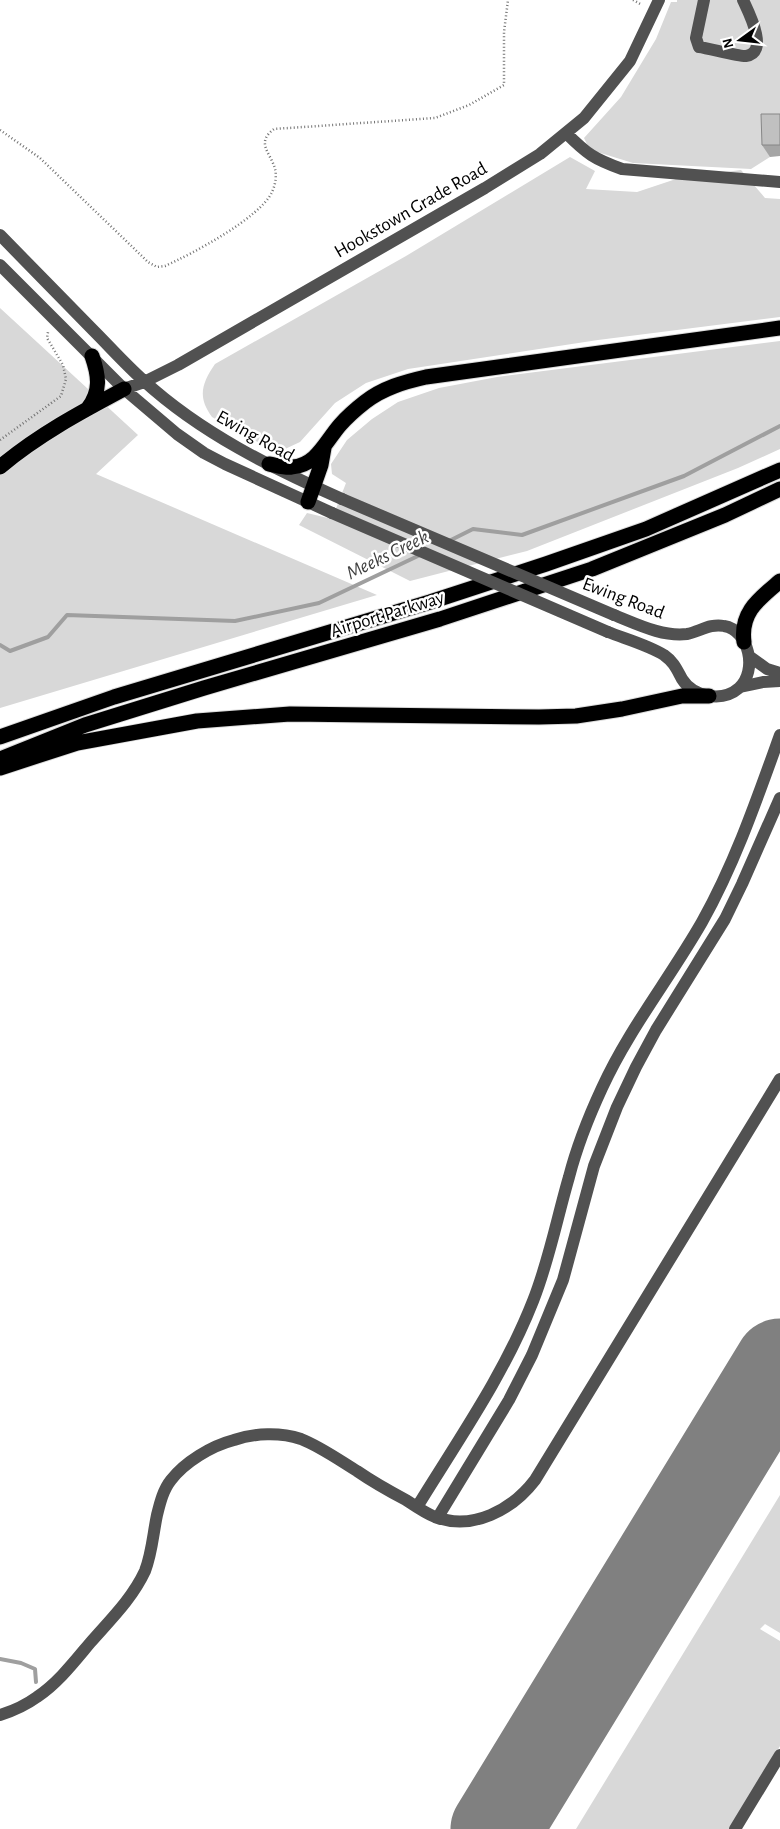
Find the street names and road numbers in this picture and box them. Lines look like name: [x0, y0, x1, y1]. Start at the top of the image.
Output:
street label: Hookstown Grade Road: [331, 159, 490, 262]
street label: Ewing Road: [213, 407, 298, 466]
street label: Ewing Road: [580, 574, 667, 623]
street label: Airport Parkway: [328, 588, 447, 641]

